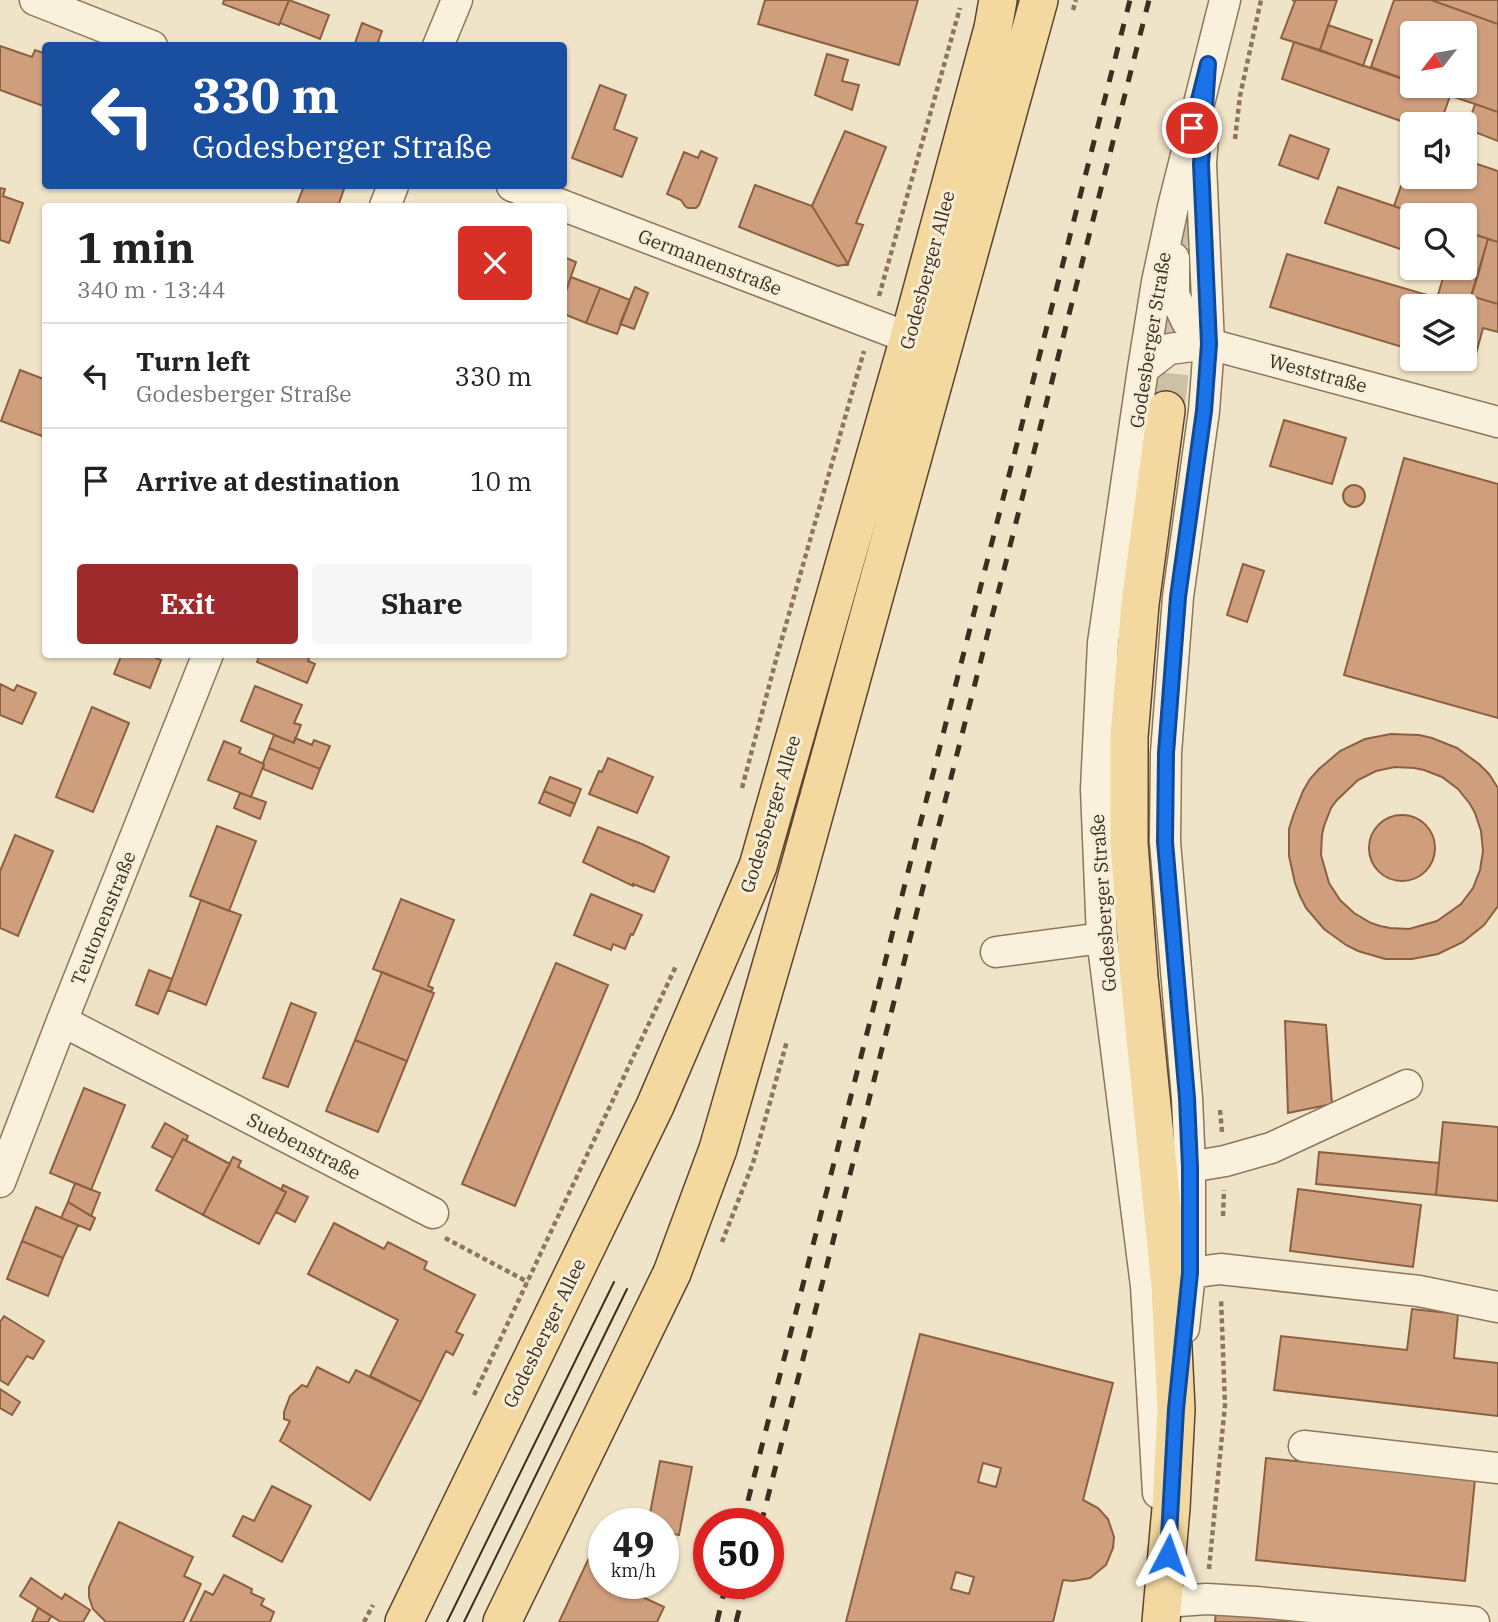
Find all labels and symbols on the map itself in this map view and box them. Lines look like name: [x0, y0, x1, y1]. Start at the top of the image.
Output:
north arrow: [1400, 21, 1477, 98]
pin: [1162, 98, 1222, 158]
street label: Godesberger Allee: [894, 188, 960, 352]
street label: Germanenstraße: [635, 224, 785, 300]
street label: Godesberger Straße: [1124, 250, 1176, 430]
street label: Weststraße: [1266, 348, 1370, 398]
street label: Godesberger Allee: [735, 732, 805, 896]
street label: Godesberger Straße: [1085, 813, 1121, 993]
street label: Teutonenstraße: [65, 848, 141, 988]
street label: Suebenstraße: [243, 1107, 365, 1185]
street label: Godesberger Allee: [497, 1254, 591, 1412]
speed limit sign: 50: [693, 1508, 784, 1599]
position arrow: [1131, 1518, 1205, 1592]

